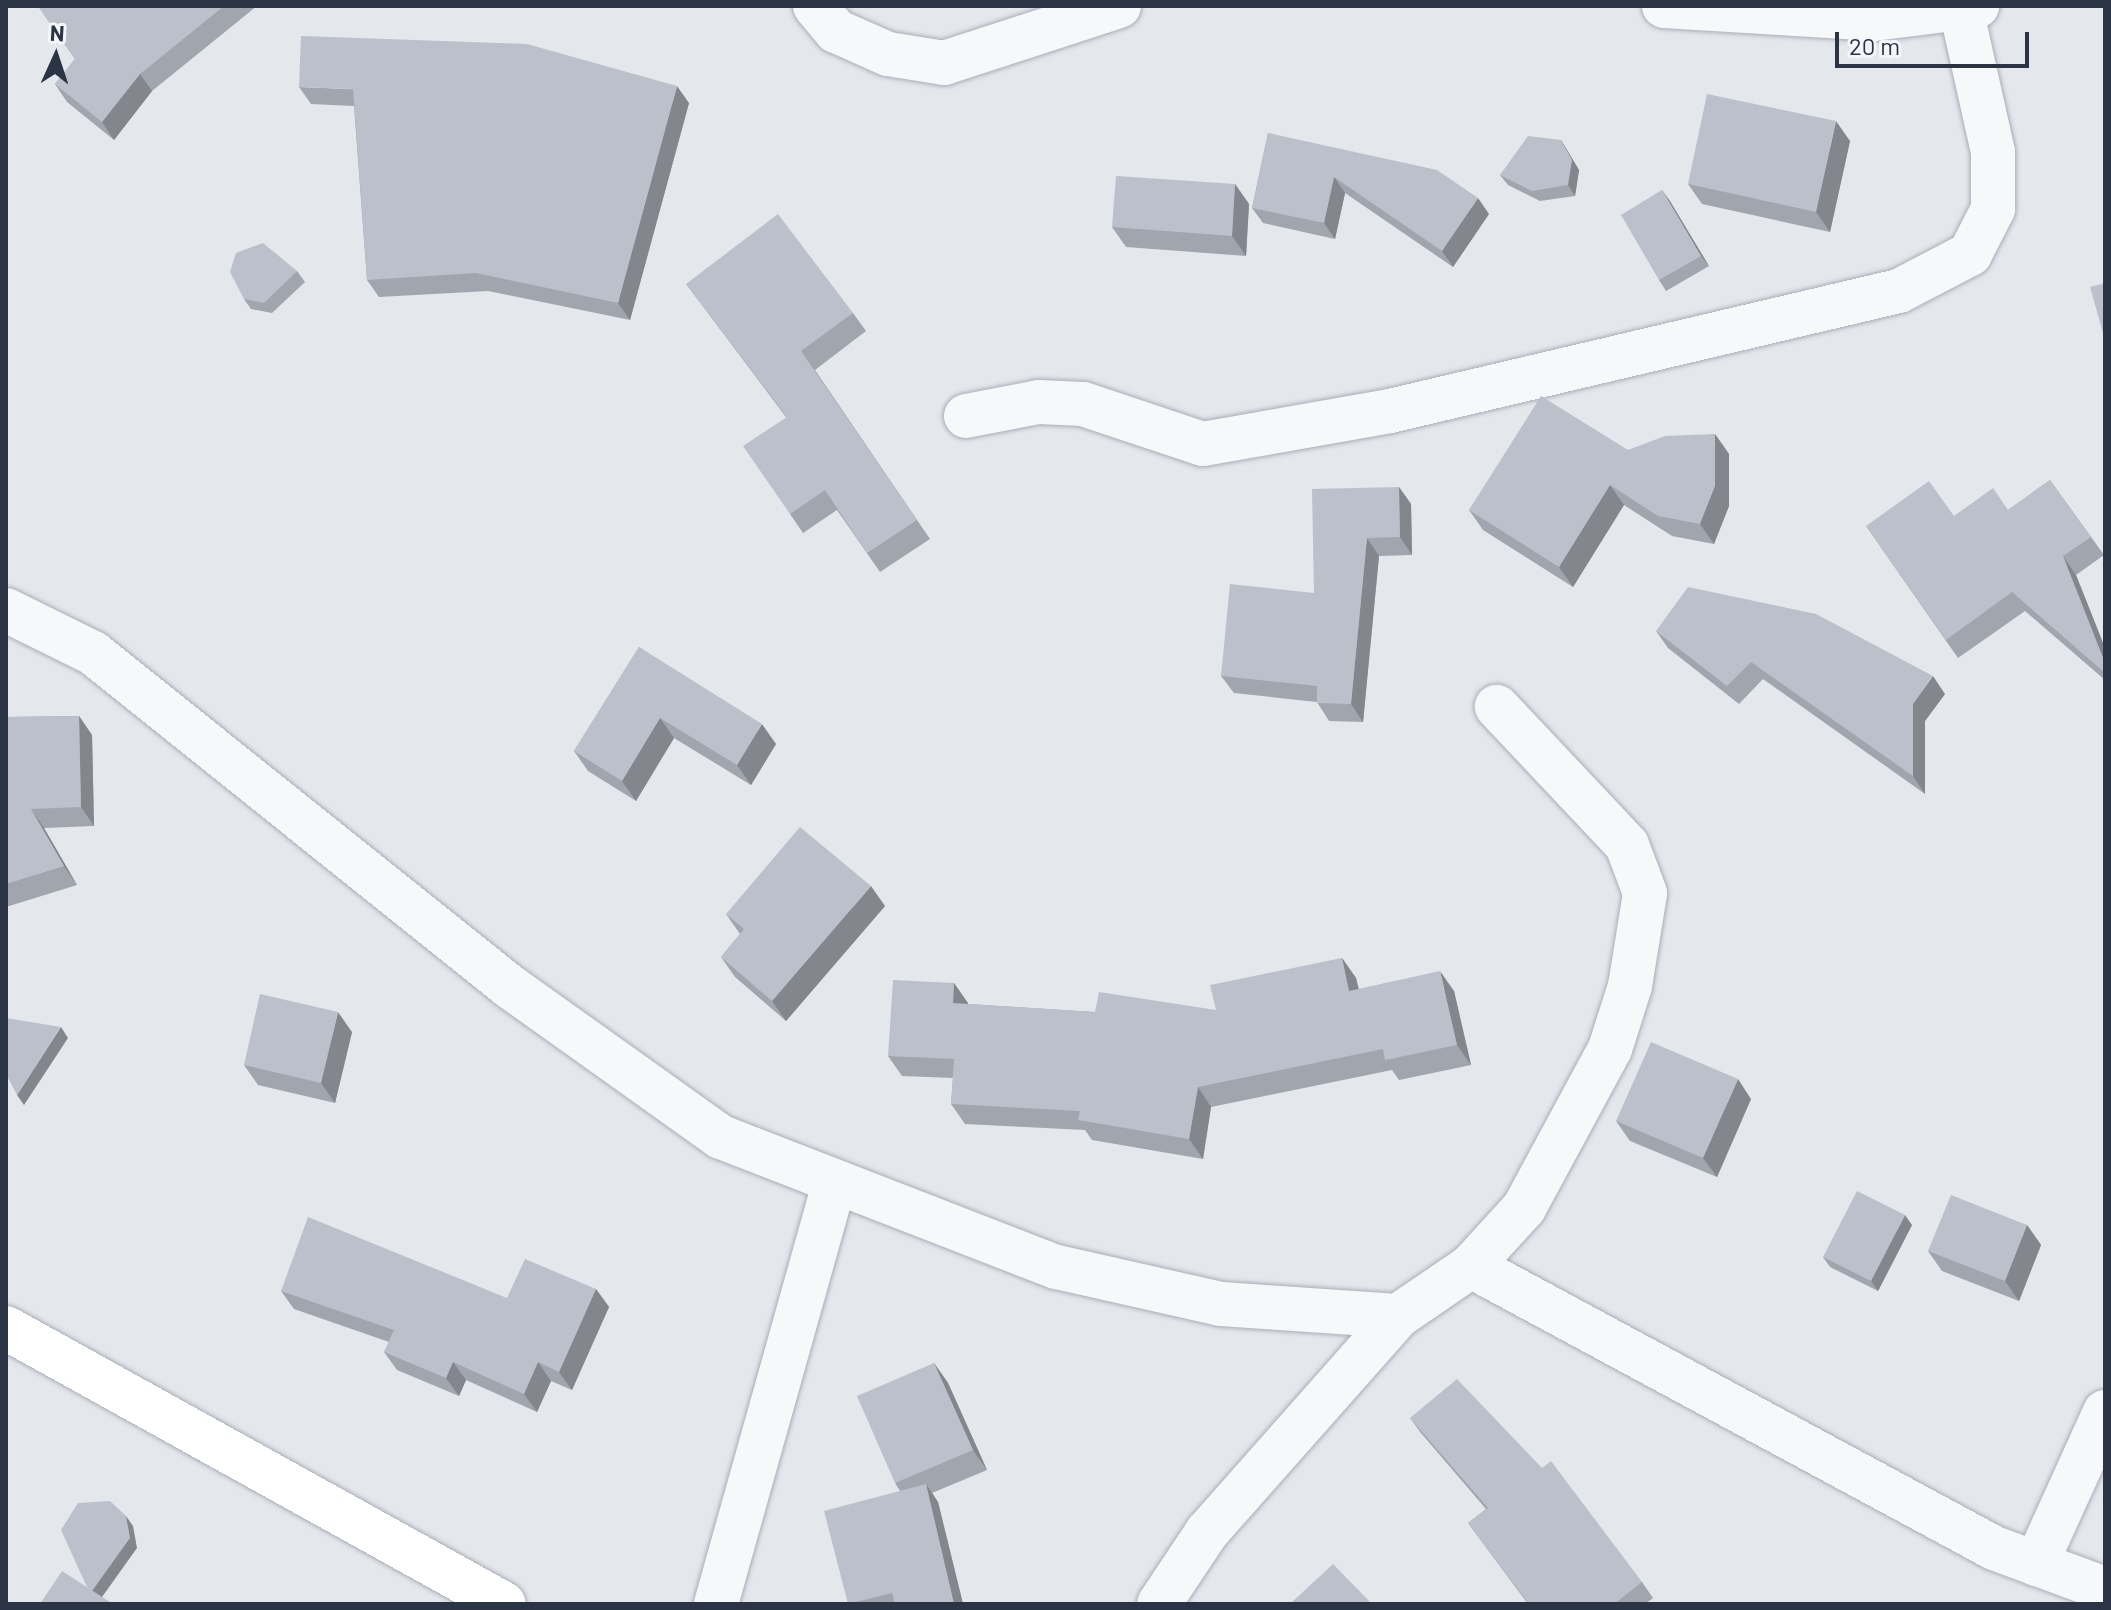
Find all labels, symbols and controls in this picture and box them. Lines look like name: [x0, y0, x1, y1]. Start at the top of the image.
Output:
north arrow: [16, 16, 96, 96]
scale bar: [1839, 16, 2033, 66]
text: N: [49, 19, 65, 45]
text: 20 m: [1849, 31, 1900, 60]

